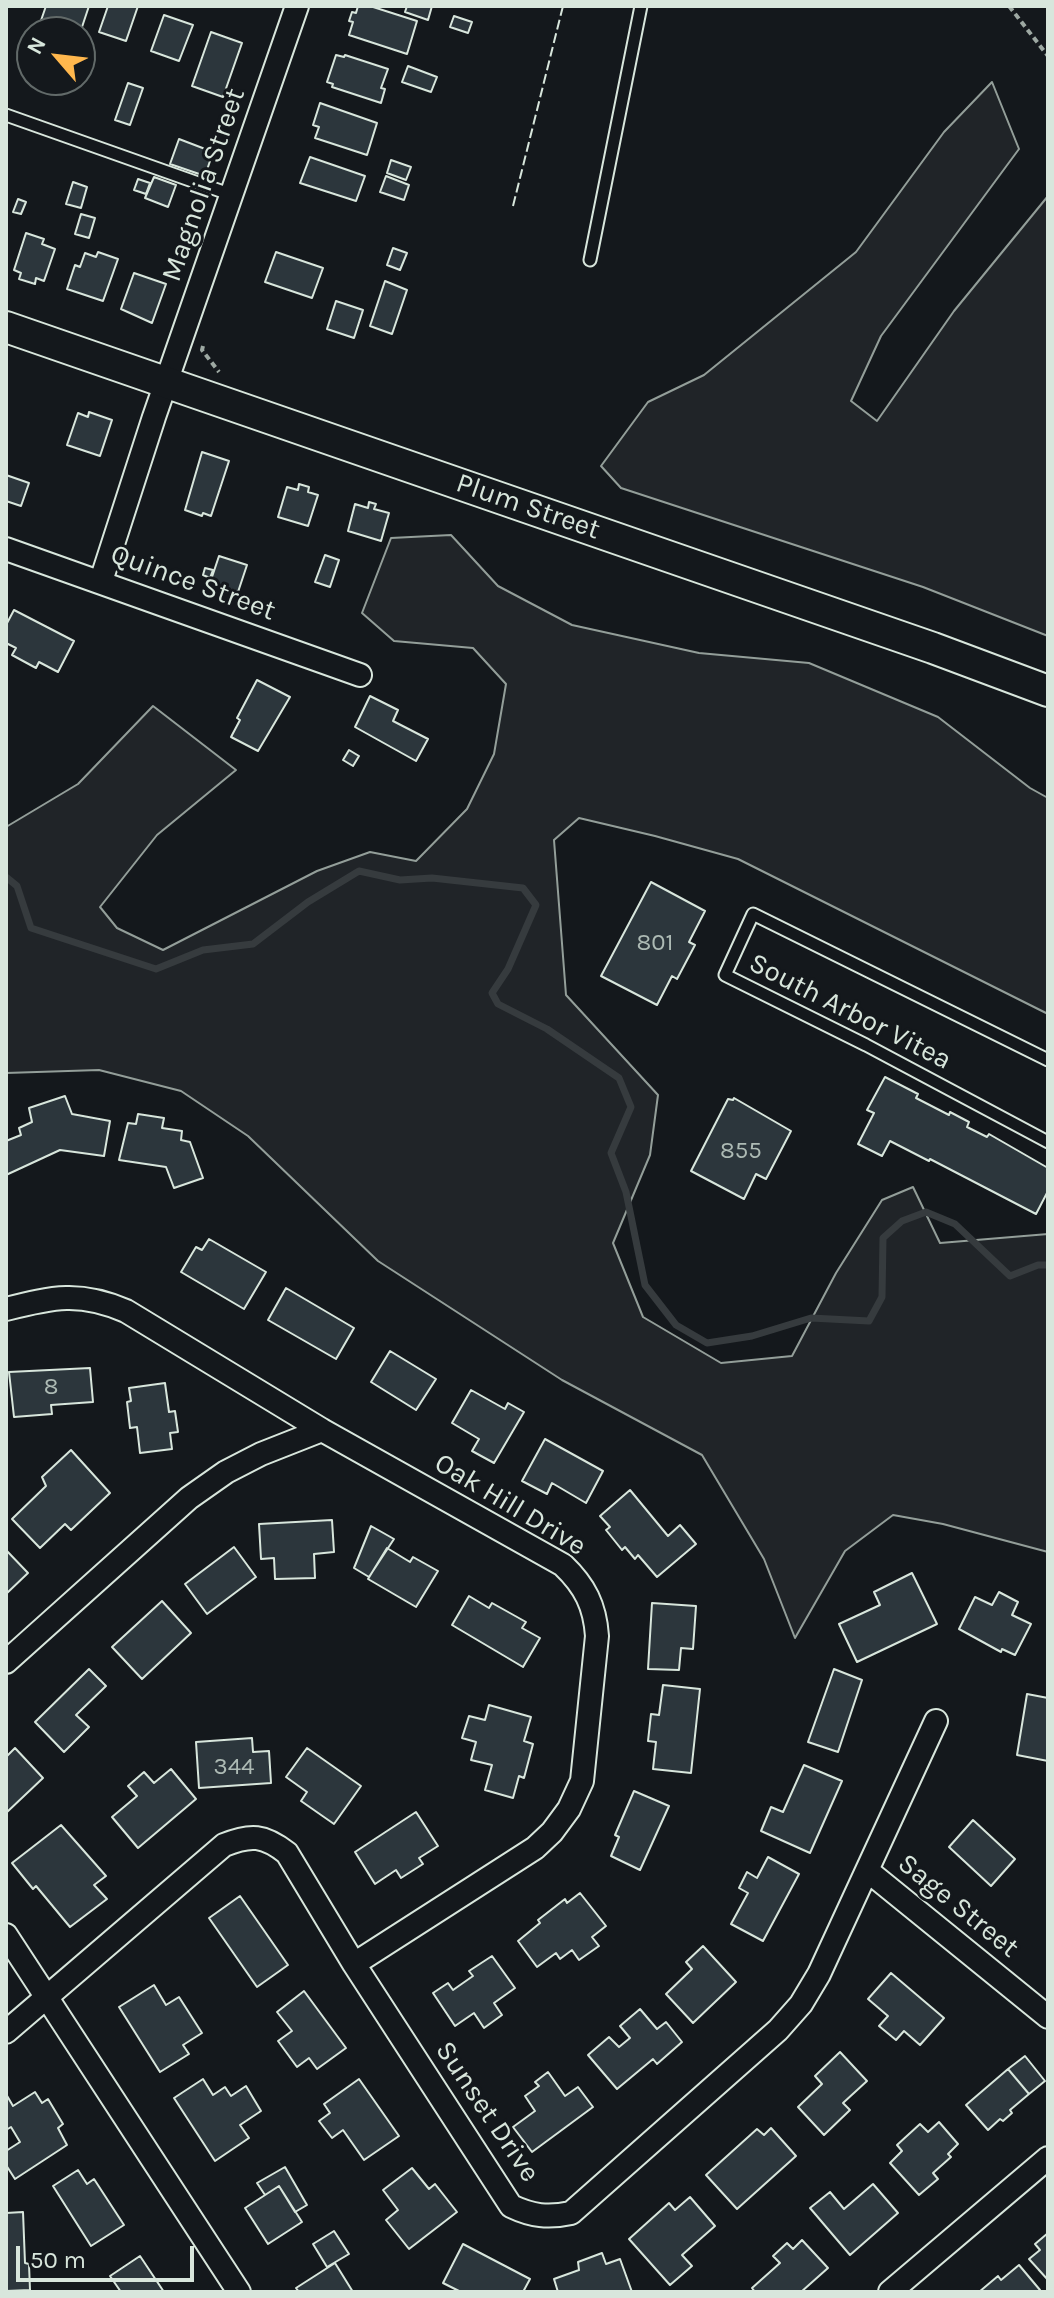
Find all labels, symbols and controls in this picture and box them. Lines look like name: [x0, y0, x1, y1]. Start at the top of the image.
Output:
north arrow: [16, 16, 96, 96]
text: N: [21, 33, 52, 59]
street label: Magnolia Street: [155, 84, 253, 286]
street label: Plum Street: [452, 467, 604, 547]
street label: Quince Street: [106, 538, 280, 628]
house number: 801: [637, 929, 673, 957]
street label: South Arbor Vitea: [743, 947, 957, 1077]
house number: 855: [720, 1137, 762, 1165]
house number: 8: [44, 1373, 58, 1401]
street label: Oak Hill Drive: [428, 1447, 592, 1563]
house number: 344: [214, 1753, 254, 1781]
street label: Sage Street: [891, 1847, 1025, 1965]
street label: Sunset Drive: [428, 2035, 546, 2189]
scale bar: [20, 2230, 198, 2280]
text: 50 m: [30, 2246, 86, 2274]

